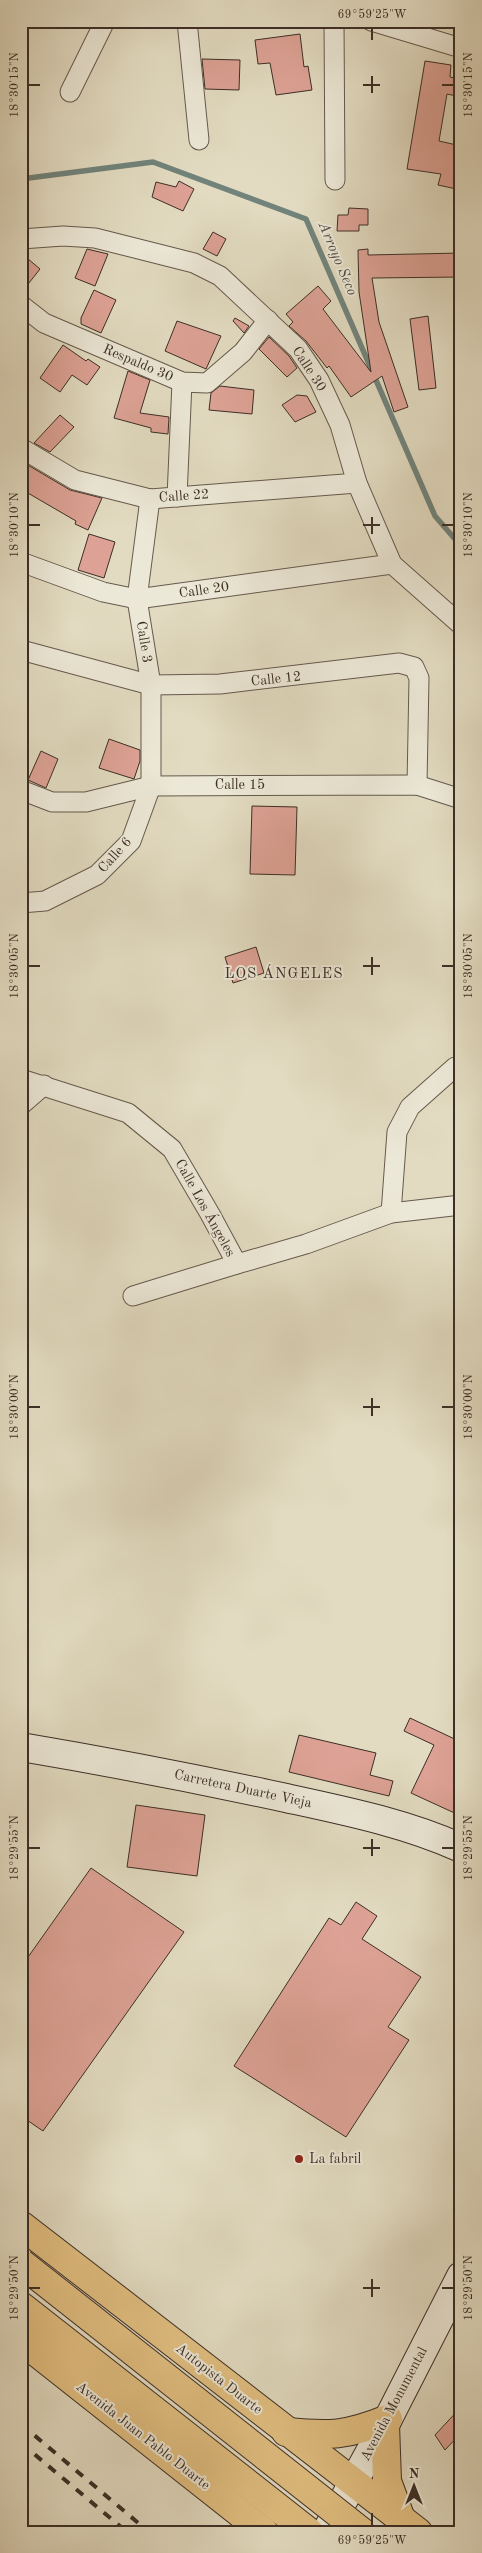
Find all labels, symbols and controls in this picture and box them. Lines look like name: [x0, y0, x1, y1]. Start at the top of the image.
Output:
text: 69°59'25"W: [337, 8, 407, 21]
text: 18°30'15"N: [8, 52, 21, 118]
text: 18°30'15"N: [462, 52, 475, 118]
water label: Arroyo Seco: [314, 219, 359, 298]
street label: Respaldo 30: [101, 342, 175, 384]
street label: Calle 30: [289, 344, 329, 394]
street label: Calle 22: [158, 487, 210, 505]
text: 18°30'10"N: [9, 492, 21, 558]
text: 18°30'10"N: [463, 492, 475, 558]
street label: Calle 20: [178, 580, 230, 600]
street label: Calle 3: [134, 620, 154, 664]
street label: Calle 12: [250, 669, 302, 689]
street label: Calle 15: [215, 778, 265, 792]
street label: Calle 6: [96, 835, 134, 875]
text: 18°30'05"N: [8, 933, 21, 999]
text: 18°30'05"N: [462, 933, 475, 999]
district label: LOS ÁNGELES: [225, 964, 343, 982]
street label: Calle Los Ángeles: [172, 1155, 240, 1259]
text: 18°30'00"N: [9, 1374, 21, 1440]
text: 18°30'00"N: [463, 1374, 475, 1440]
street label: Carretera Duarte Vieja: [173, 1768, 313, 1810]
text: 18°29'55"N: [8, 1815, 21, 1881]
text: 18°29'55"N: [462, 1815, 475, 1881]
place label: La fabril: [309, 2152, 361, 2166]
marker: La fabril: [293, 2153, 305, 2165]
text: 18°29'50"N: [8, 2255, 21, 2321]
text: 18°29'50"N: [462, 2255, 475, 2321]
street label: Autopista Duarte: [173, 2341, 265, 2417]
street label: Avenida Monumental: [358, 2345, 430, 2463]
street label: Avenida Juan Pablo Duarte: [73, 2379, 213, 2493]
north arrow: [390, 2460, 440, 2510]
text: N: [409, 2467, 420, 2481]
text: 69°59'25"W: [337, 2534, 407, 2547]

